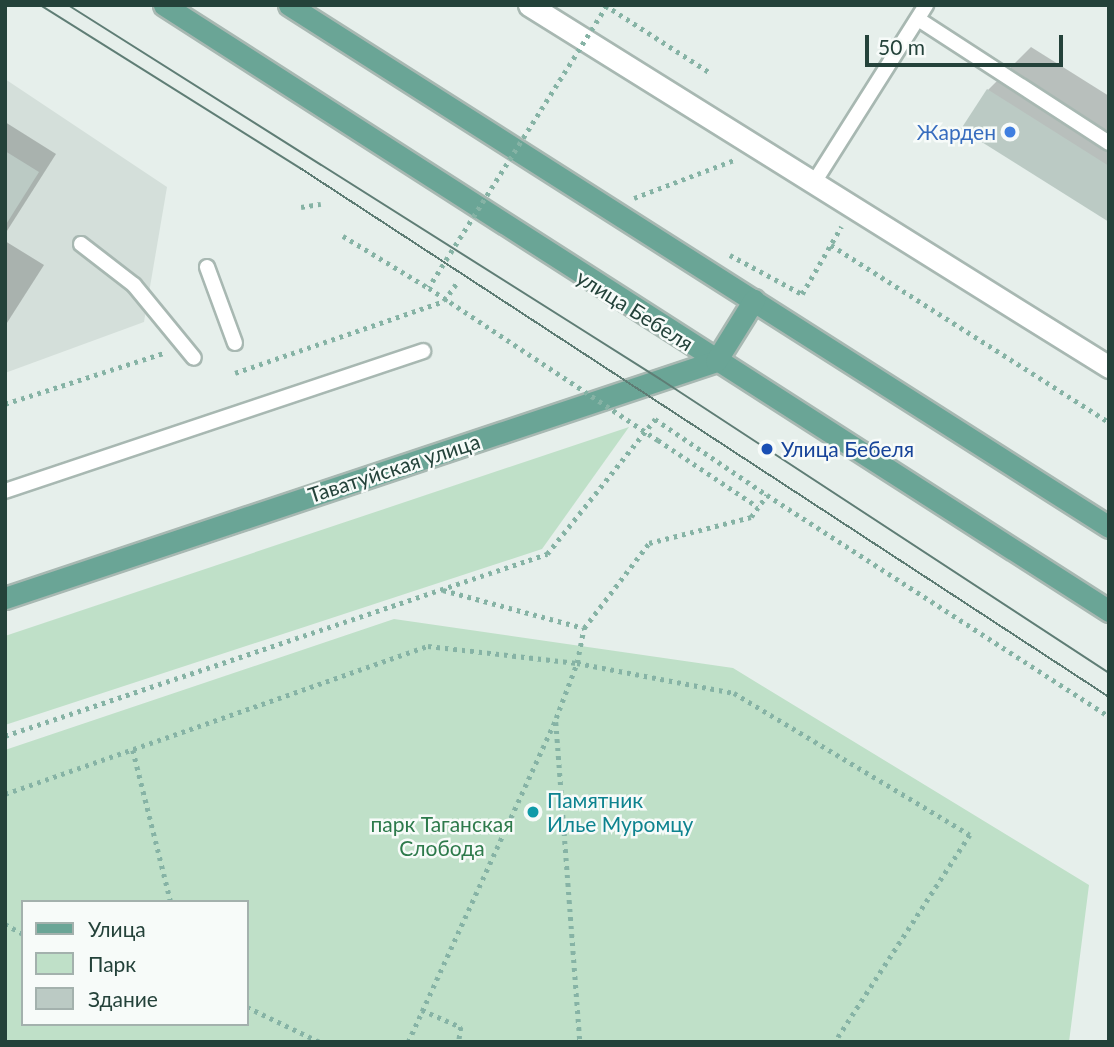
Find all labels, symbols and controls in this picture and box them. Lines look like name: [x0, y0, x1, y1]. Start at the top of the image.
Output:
scale bar: [869, 21, 1067, 65]
text: 50 m: [878, 34, 925, 59]
place label: Жарден: [917, 119, 996, 145]
marker: Жарден: [1002, 124, 1018, 140]
street label: улица Бебеля: [572, 264, 698, 356]
street label: Таватуйская улица: [305, 428, 483, 508]
place label: Улица Бебеля: [781, 436, 914, 462]
marker: Улица Бебеля: [759, 441, 775, 457]
place label: Памятник Илье Муромцу: [547, 787, 693, 837]
marker: Памятник Илье Муромцу: [525, 804, 541, 820]
park label: парк Таганская Слобода: [370, 811, 514, 861]
legend: [21, 900, 248, 1026]
text: Улица: [88, 916, 146, 941]
text: Парк: [88, 951, 136, 976]
text: Здание: [88, 986, 158, 1011]

